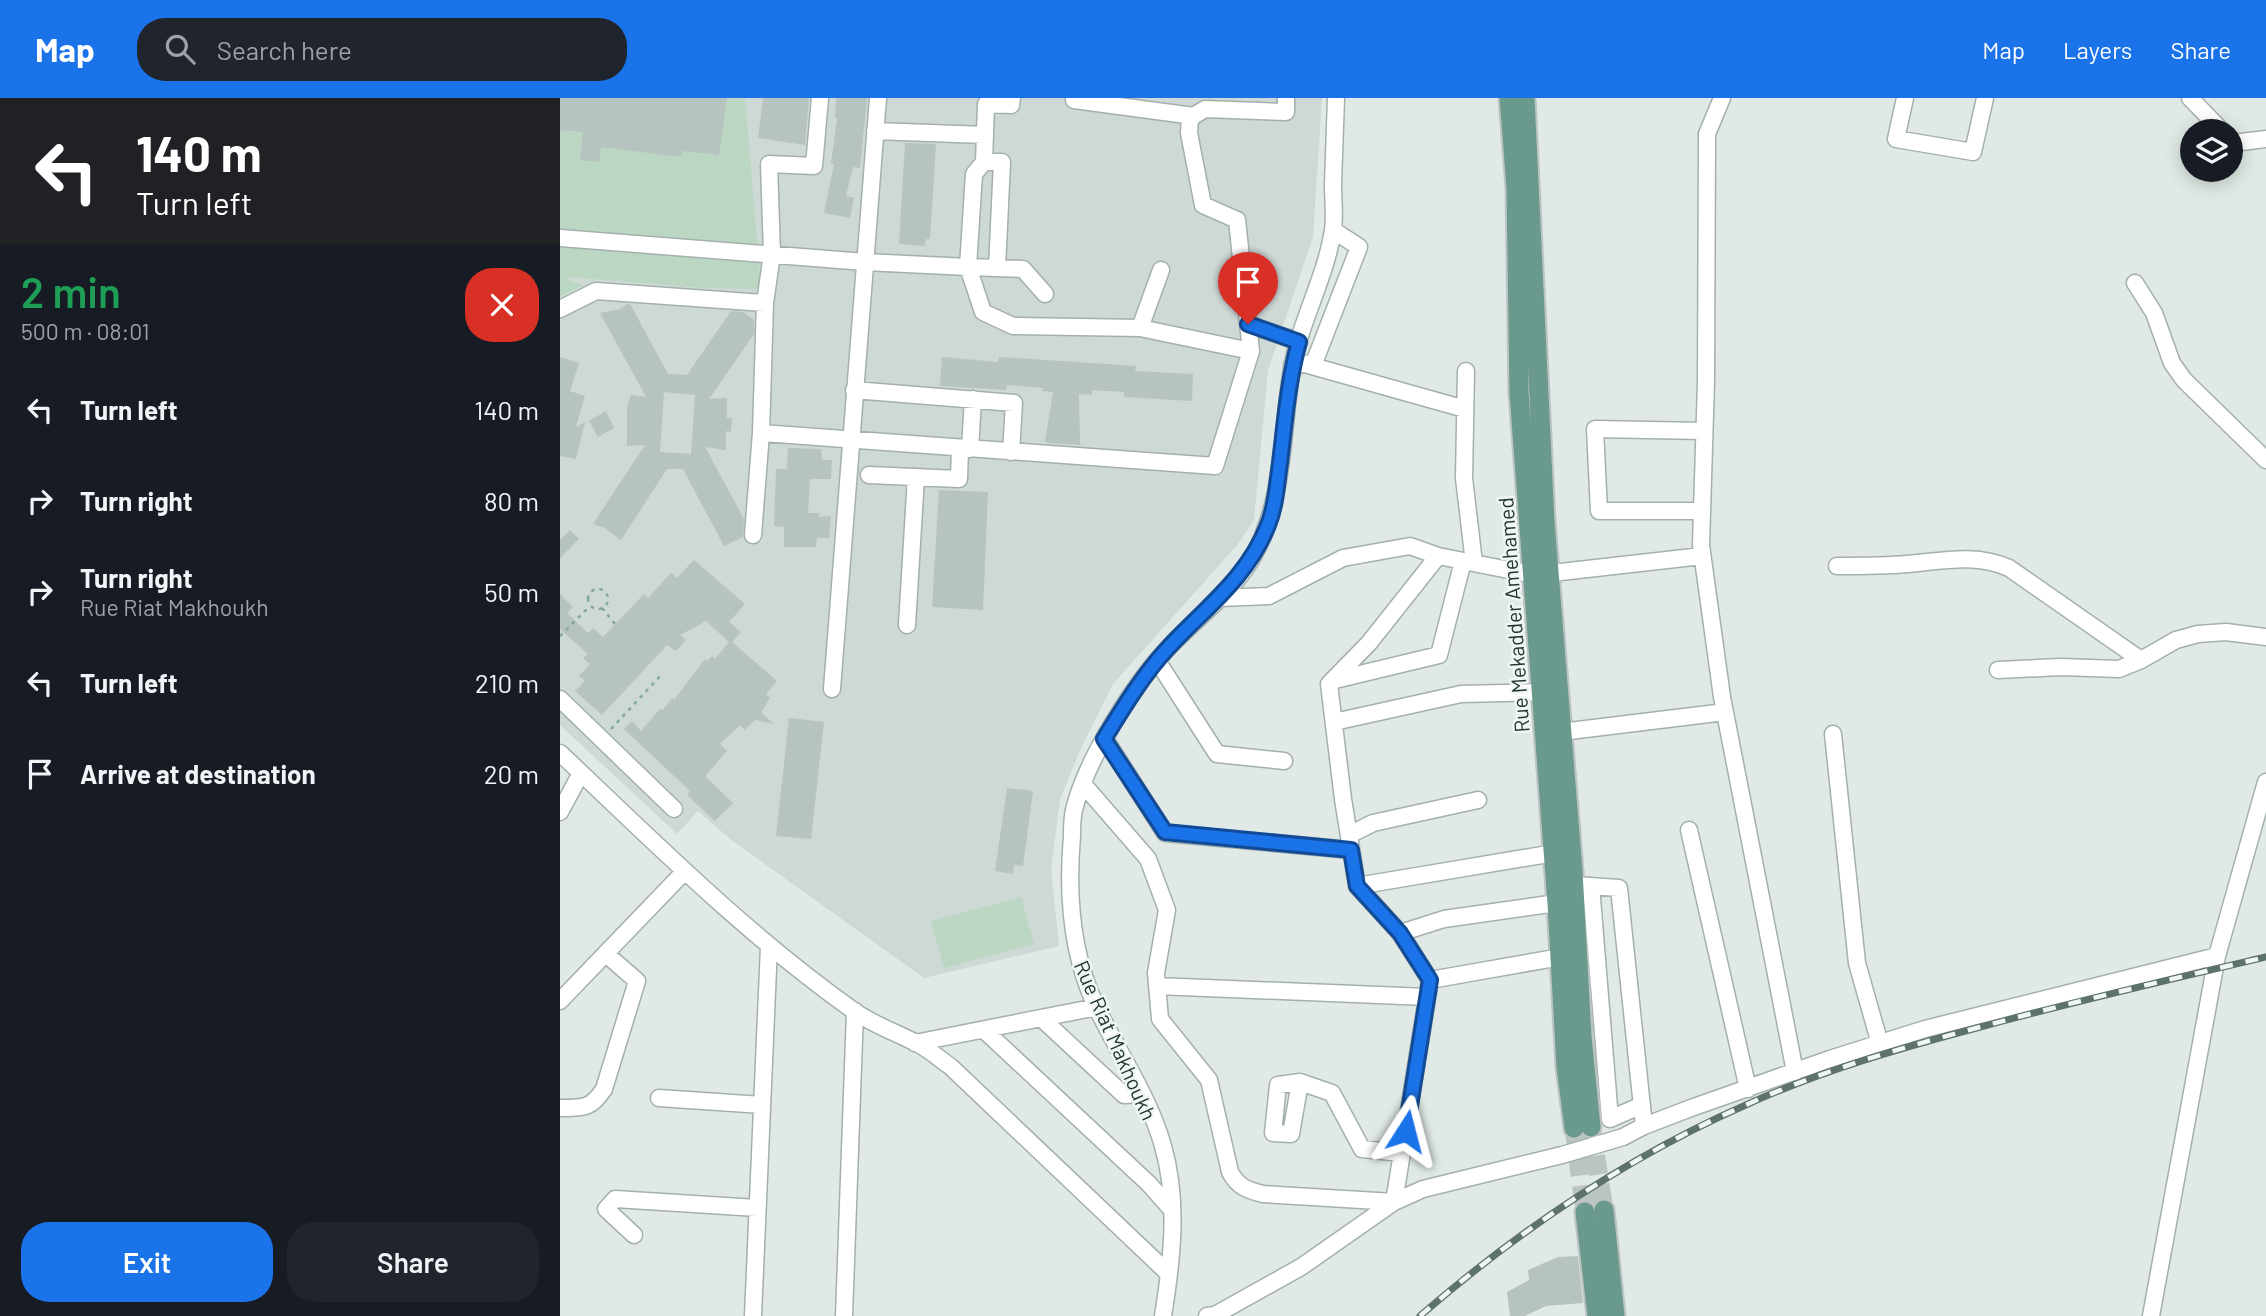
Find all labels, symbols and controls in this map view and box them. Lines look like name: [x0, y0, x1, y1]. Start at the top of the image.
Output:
search box: [137, 18, 627, 81]
text: Map: [35, 29, 95, 69]
icon: search: [161, 30, 199, 68]
text: Search here: [217, 34, 352, 65]
text: Map: [1982, 35, 2025, 64]
text: Layers: [2063, 35, 2132, 64]
text: Share: [2170, 35, 2231, 64]
map controls: [2180, 119, 2243, 182]
button: layers: [2180, 119, 2243, 182]
text: 140 m: [136, 123, 262, 182]
icon: left: [21, 126, 112, 217]
text: Turn left: [136, 183, 253, 221]
pin: [1218, 252, 1278, 324]
icon: arrive: [1229, 263, 1267, 301]
text: 2 min: [21, 266, 121, 316]
button: close: [465, 268, 539, 342]
text: 500 m · 08:01: [21, 317, 150, 345]
icon: left: [21, 391, 59, 429]
text: Turn left: [80, 394, 178, 425]
text: 140 m: [474, 394, 539, 425]
icon: right: [21, 482, 59, 520]
text: Turn right: [80, 485, 193, 516]
text: 80 m: [484, 485, 539, 516]
street label: Rue Mekadder Amehamed: [1492, 496, 1534, 734]
text: Turn right: [80, 562, 193, 593]
icon: right: [21, 573, 59, 611]
text: 50 m: [484, 576, 539, 607]
text: Rue Riat Makhoukh: [80, 593, 269, 621]
icon: left: [21, 664, 59, 702]
text: Turn left: [80, 667, 178, 698]
text: 210 m: [475, 667, 539, 698]
icon: arrive: [21, 755, 59, 793]
text: Arrive at destination: [80, 758, 316, 789]
text: 20 m: [484, 758, 539, 789]
street label: Rue Riat Makhoukh: [1070, 956, 1162, 1124]
position arrow: [1369, 1094, 1443, 1168]
button: Exit: [21, 1222, 273, 1302]
button: Share: [287, 1222, 539, 1302]

